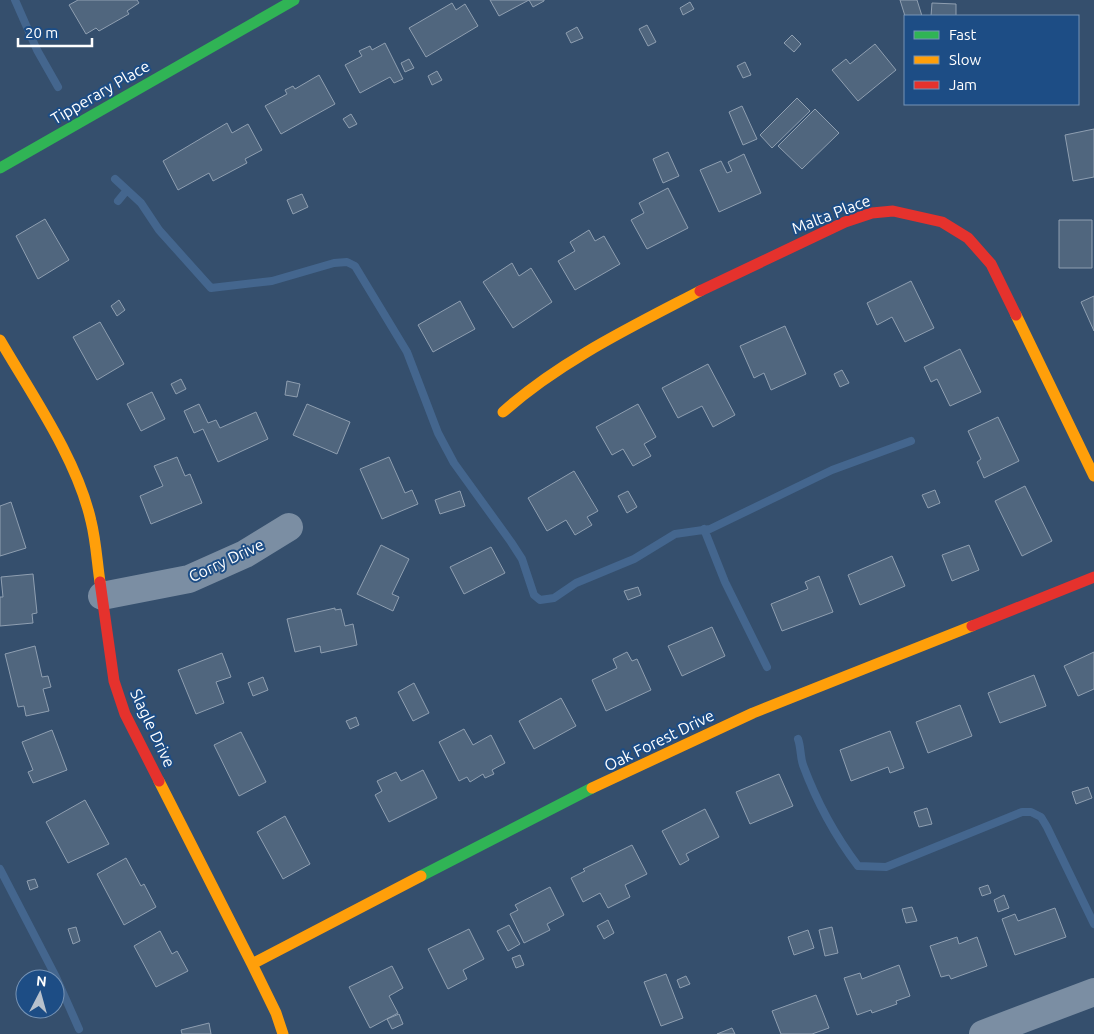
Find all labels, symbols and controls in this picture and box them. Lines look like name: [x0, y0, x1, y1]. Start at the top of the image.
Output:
scale bar: [18, 15, 91, 47]
legend: [904, 15, 1079, 105]
text: 20 m: [25, 24, 58, 41]
text: Fast: [949, 26, 977, 43]
text: Slow: [949, 51, 982, 68]
street label: Tipperary Place: [47, 56, 153, 128]
text: Jam: [949, 76, 977, 93]
street label: Malta Place: [789, 191, 873, 237]
street label: Corry Drive: [186, 535, 266, 585]
street label: Slagle Drive: [127, 686, 179, 770]
street label: Oak Forest Drive: [601, 706, 717, 774]
north arrow: [15, 969, 65, 1019]
text: N: [35, 973, 47, 990]

